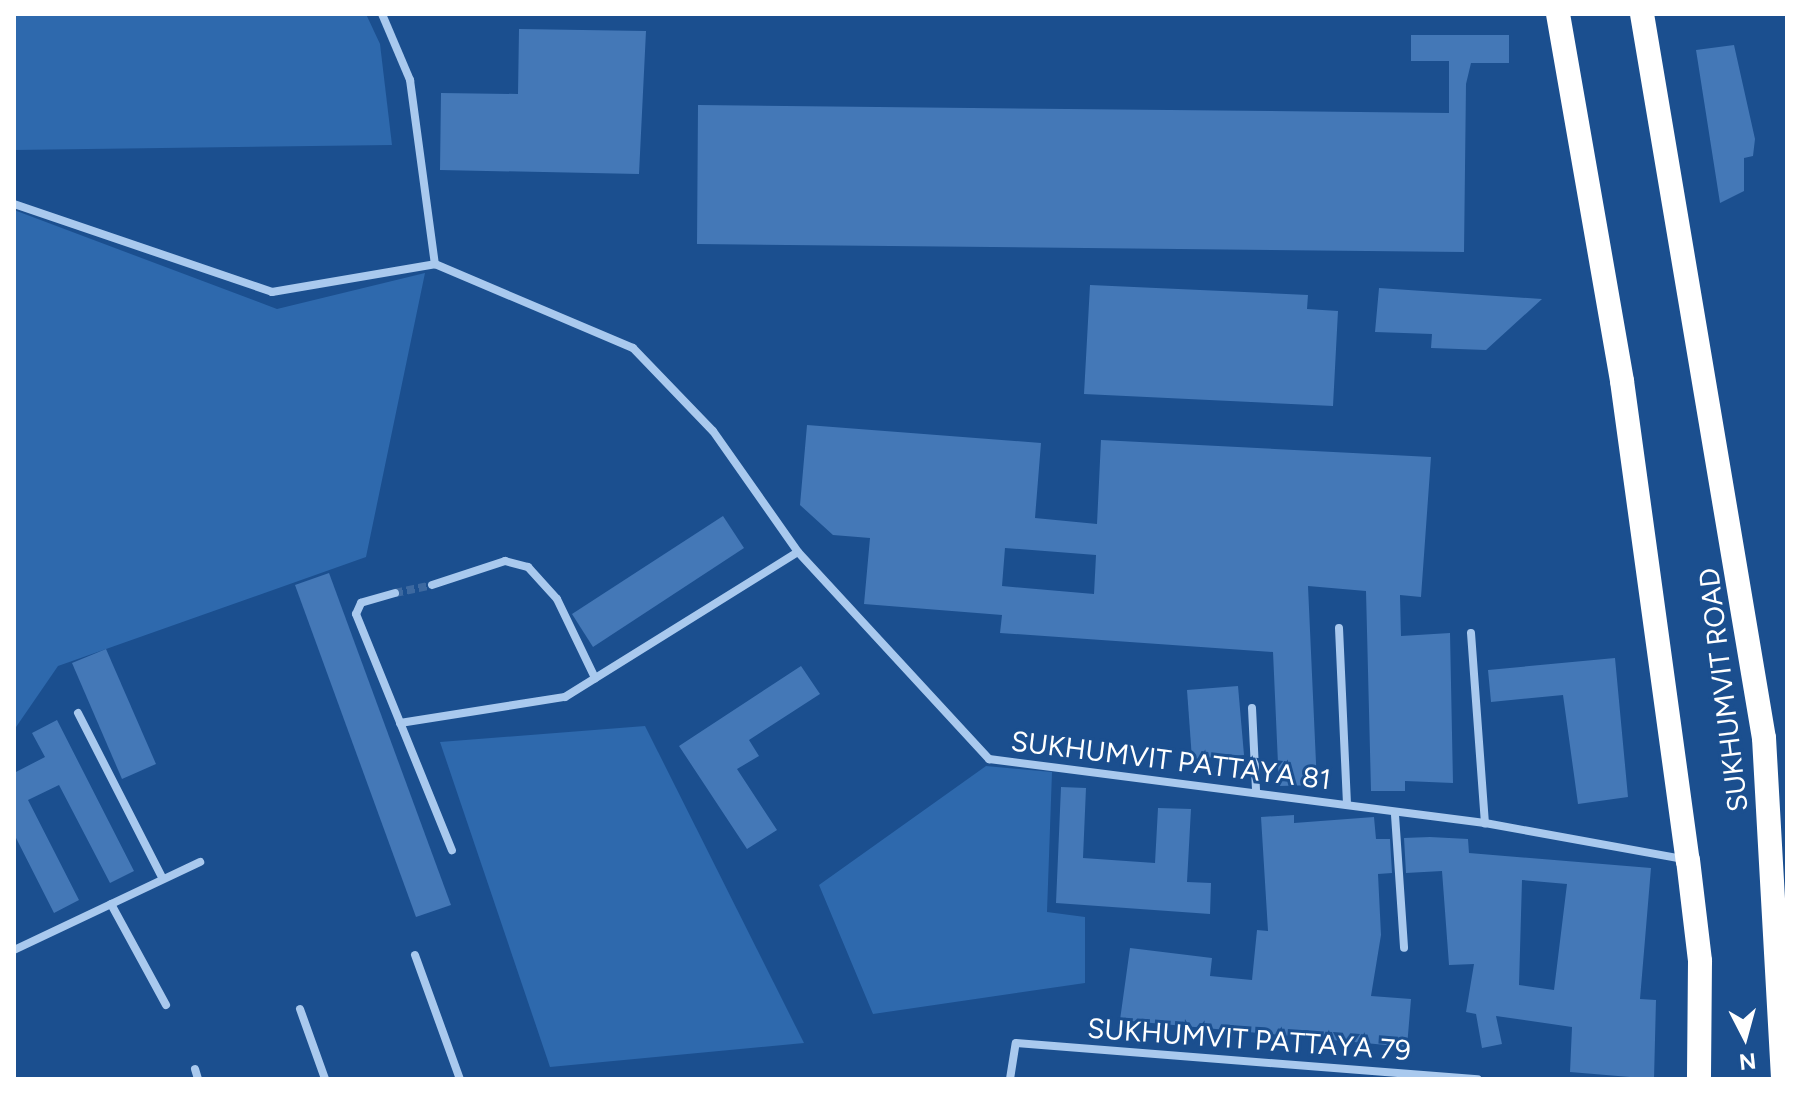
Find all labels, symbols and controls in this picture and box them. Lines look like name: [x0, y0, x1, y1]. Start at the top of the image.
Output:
street label: SUKHUMVIT ROAD: [1691, 566, 1755, 814]
street label: SUKHUMVIT PATTAYA 81: [1009, 724, 1333, 796]
north arrow: [1705, 997, 1785, 1077]
street label: SUKHUMVIT PATTAYA 79: [1086, 1011, 1412, 1067]
text: N: [1738, 1047, 1757, 1076]

